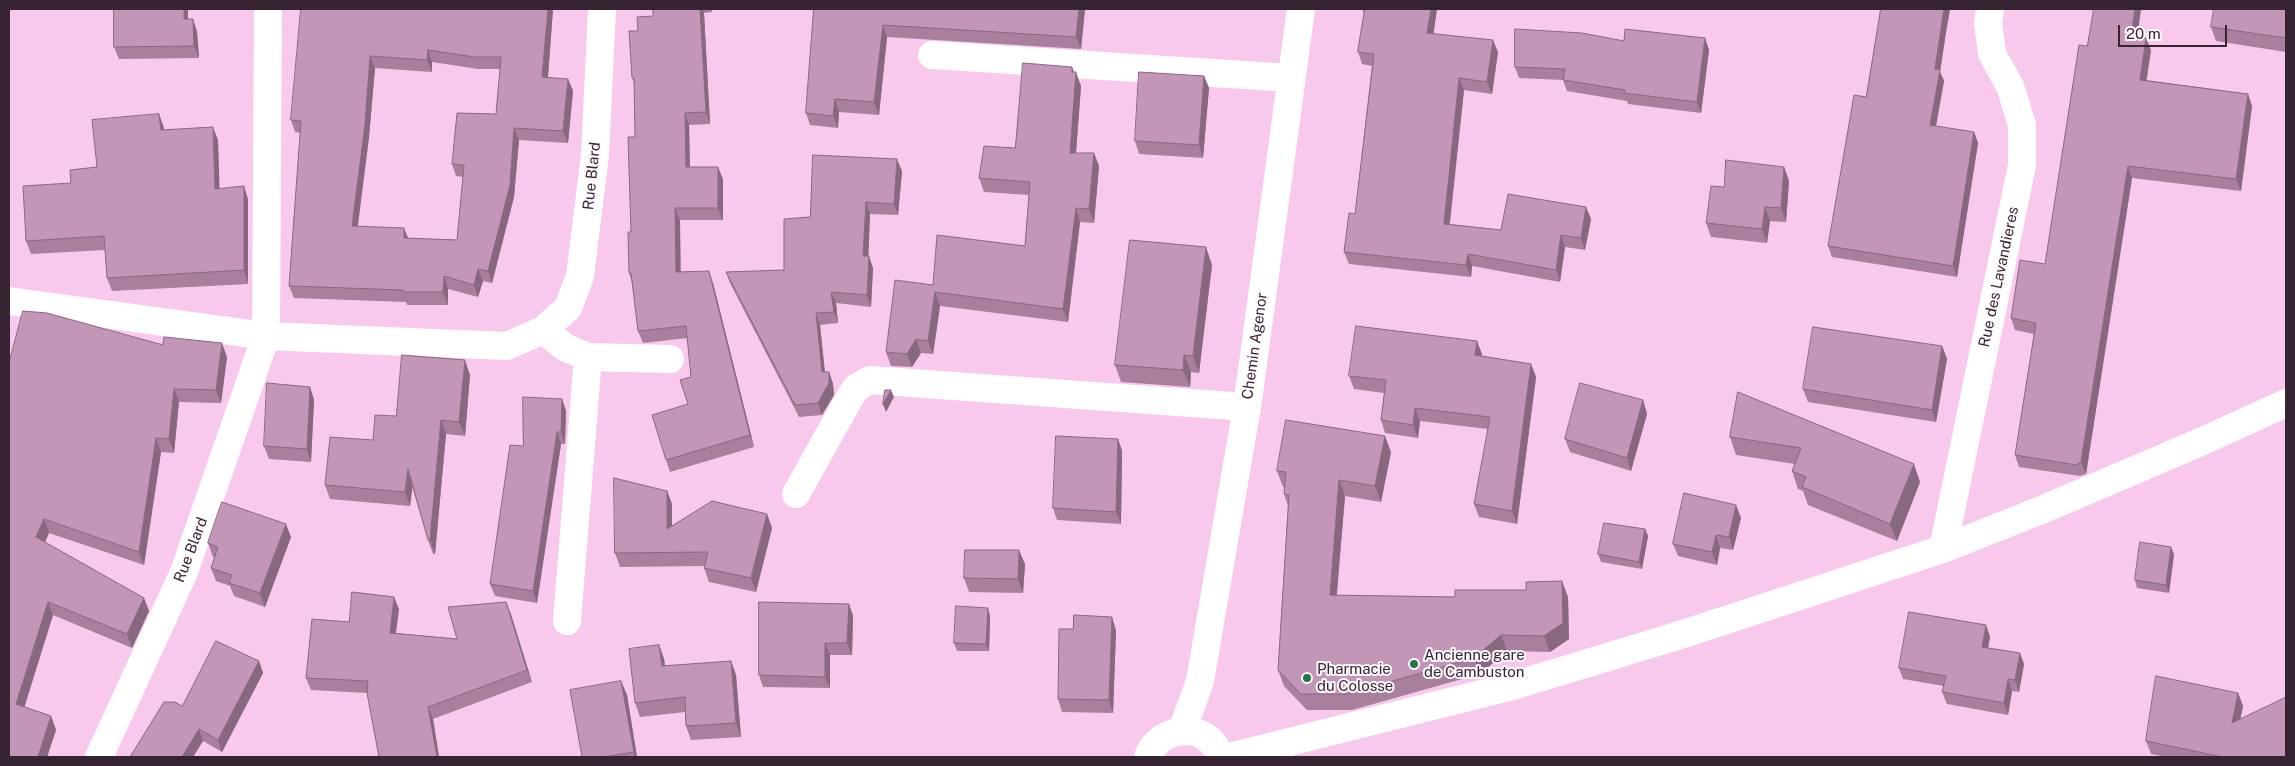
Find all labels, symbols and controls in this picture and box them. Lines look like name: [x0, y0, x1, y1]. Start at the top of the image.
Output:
scale bar: [2120, 15, 2229, 47]
text: 20 m: [2126, 25, 2161, 42]
street label: Rue Blard: [579, 141, 605, 211]
street label: Rue des Lavandieres: [1975, 205, 2023, 349]
street label: Chemin Agenor: [1239, 291, 1271, 401]
street label: Rue Blard: [170, 515, 212, 585]
place label: Ancienne gare de Cambuston: [1424, 646, 1525, 681]
marker: Ancienne gare de Cambuston: [1408, 658, 1420, 670]
place label: Pharmacie du Colosse: [1317, 660, 1393, 695]
marker: Pharmacie du Colosse: [1301, 672, 1313, 684]

